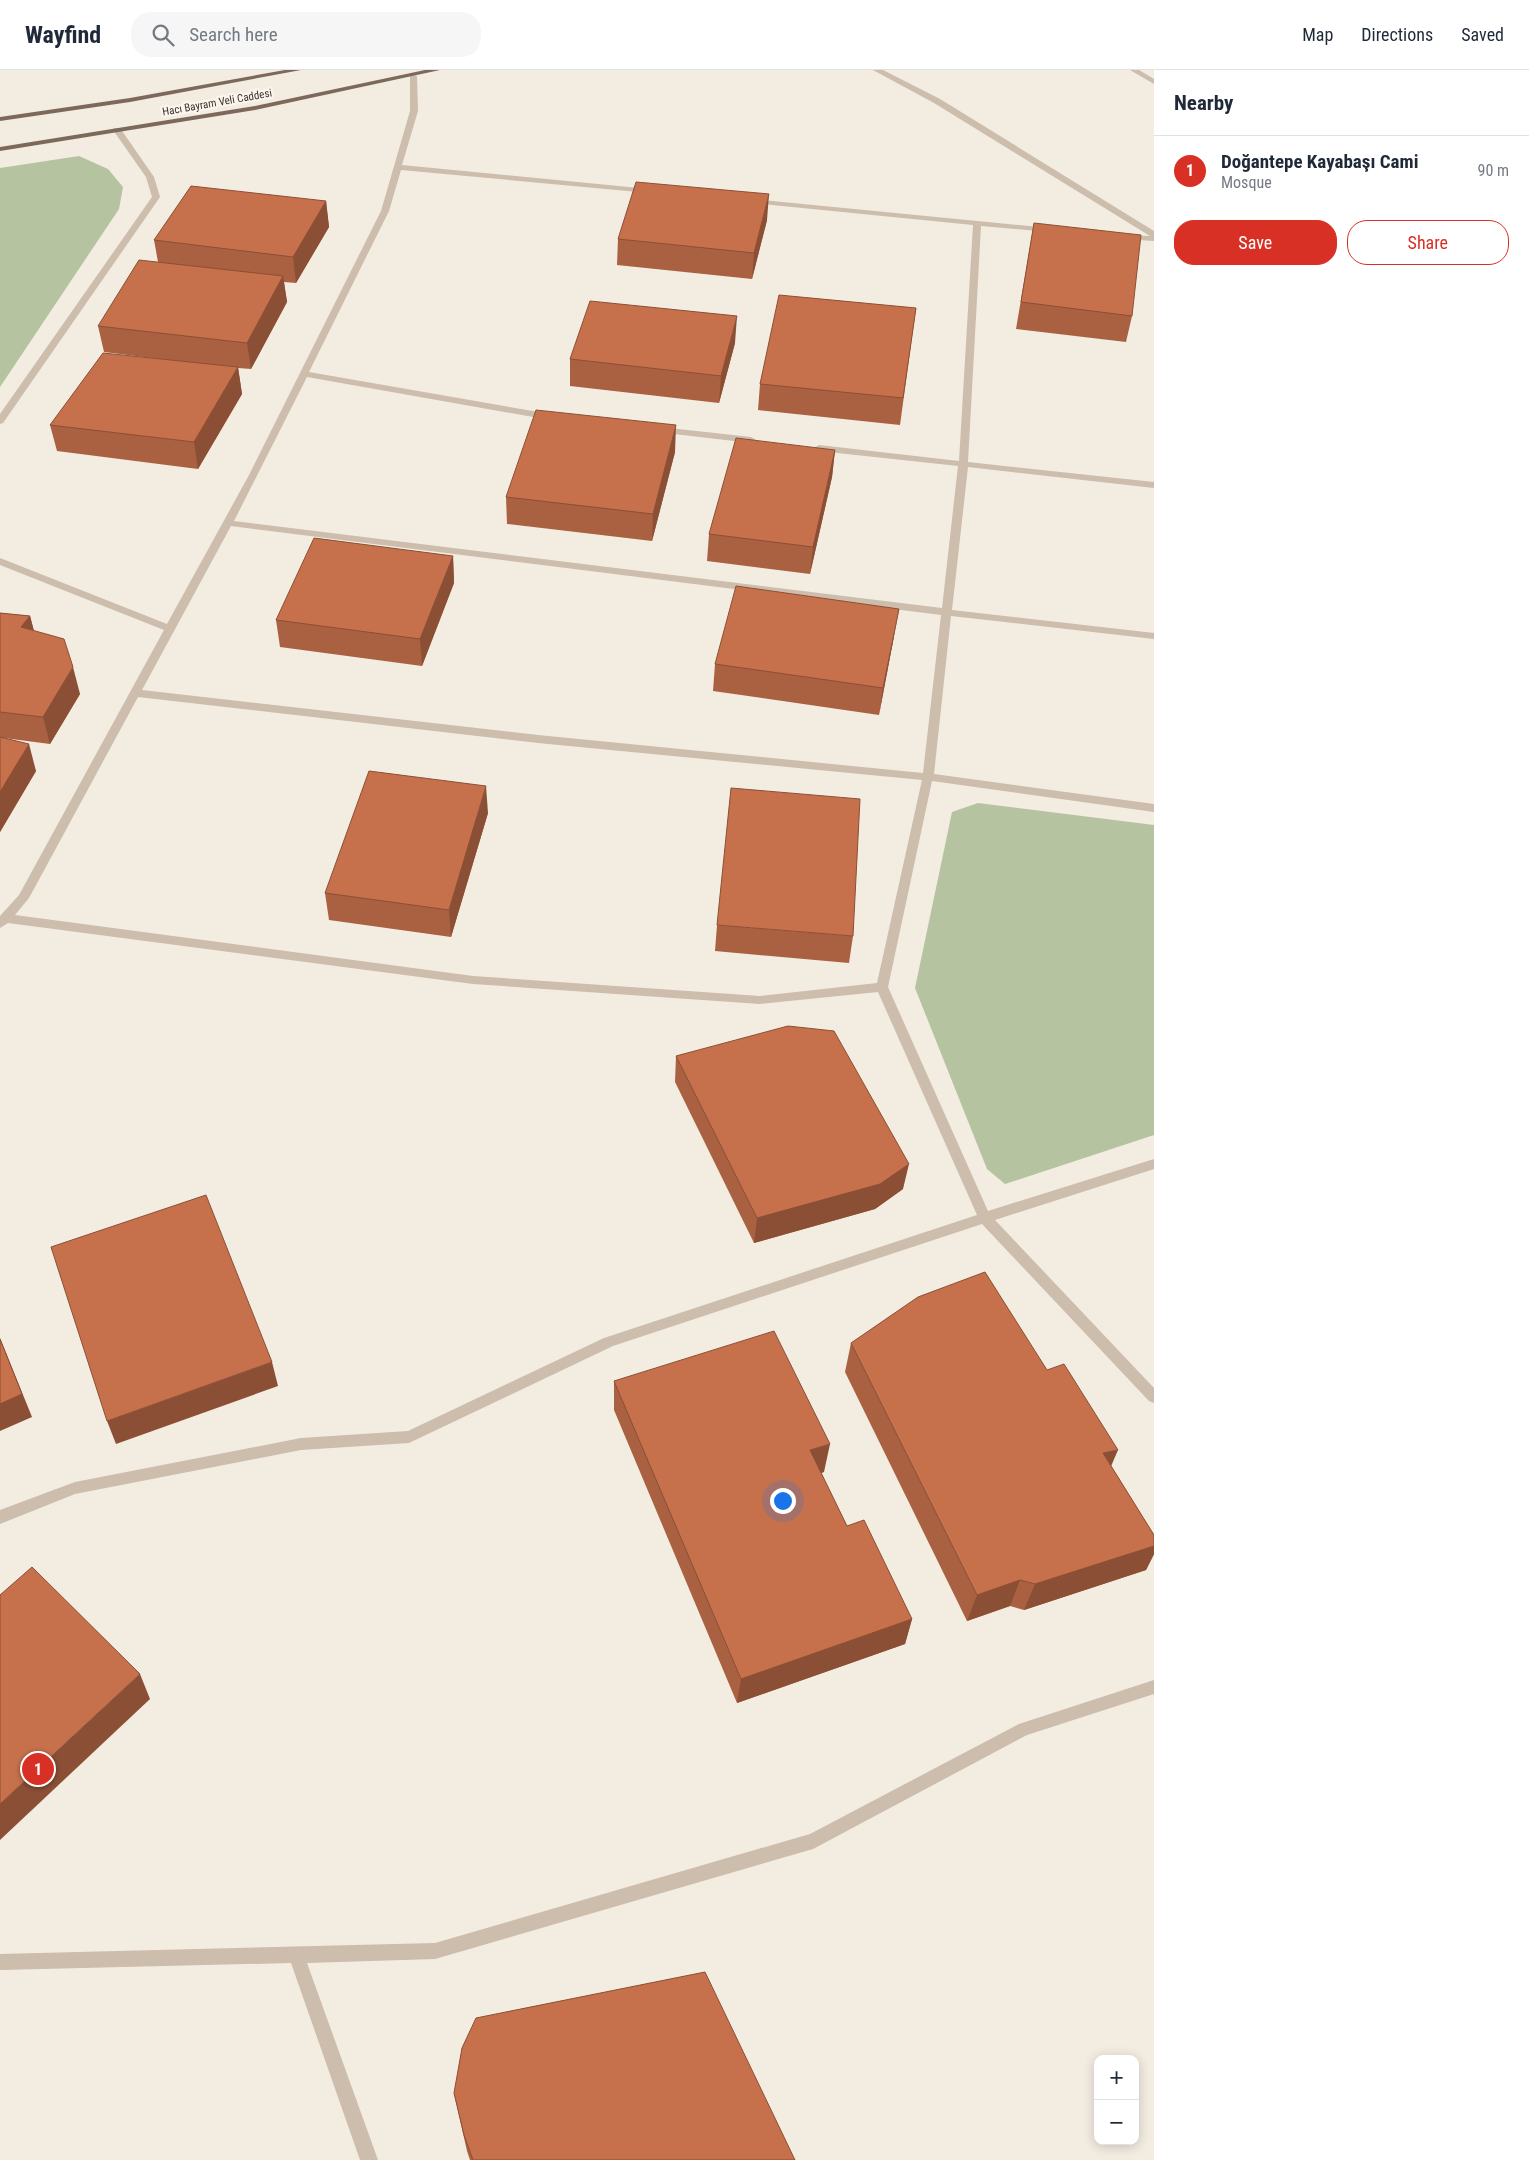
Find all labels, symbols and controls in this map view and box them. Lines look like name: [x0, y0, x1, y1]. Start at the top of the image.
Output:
search box: [131, 12, 481, 57]
text: Wayfind: [25, 21, 101, 49]
icon: search: [149, 21, 177, 49]
text: Search here: [189, 23, 278, 46]
text: Map: [1302, 24, 1333, 45]
text: Directions: [1361, 24, 1433, 45]
text: Saved: [1461, 24, 1504, 45]
street label: Hacı Bayram Veli Caddesi: [161, 86, 273, 119]
text: Nearby: [1174, 91, 1233, 115]
text: Doğantepe Kayabaşı Cami: [1221, 150, 1418, 173]
text: 1: [1186, 161, 1194, 180]
text: 90 m: [1477, 161, 1509, 180]
text: Mosque: [1221, 173, 1272, 192]
button: Save: [1174, 220, 1337, 265]
button: Share: [1347, 220, 1509, 265]
your location: [770, 1488, 796, 1514]
pin: 1: [22, 1750, 54, 1788]
map controls: [1094, 2055, 1139, 2145]
button: +: [1094, 2055, 1139, 2100]
button: −: [1094, 2100, 1139, 2145]

